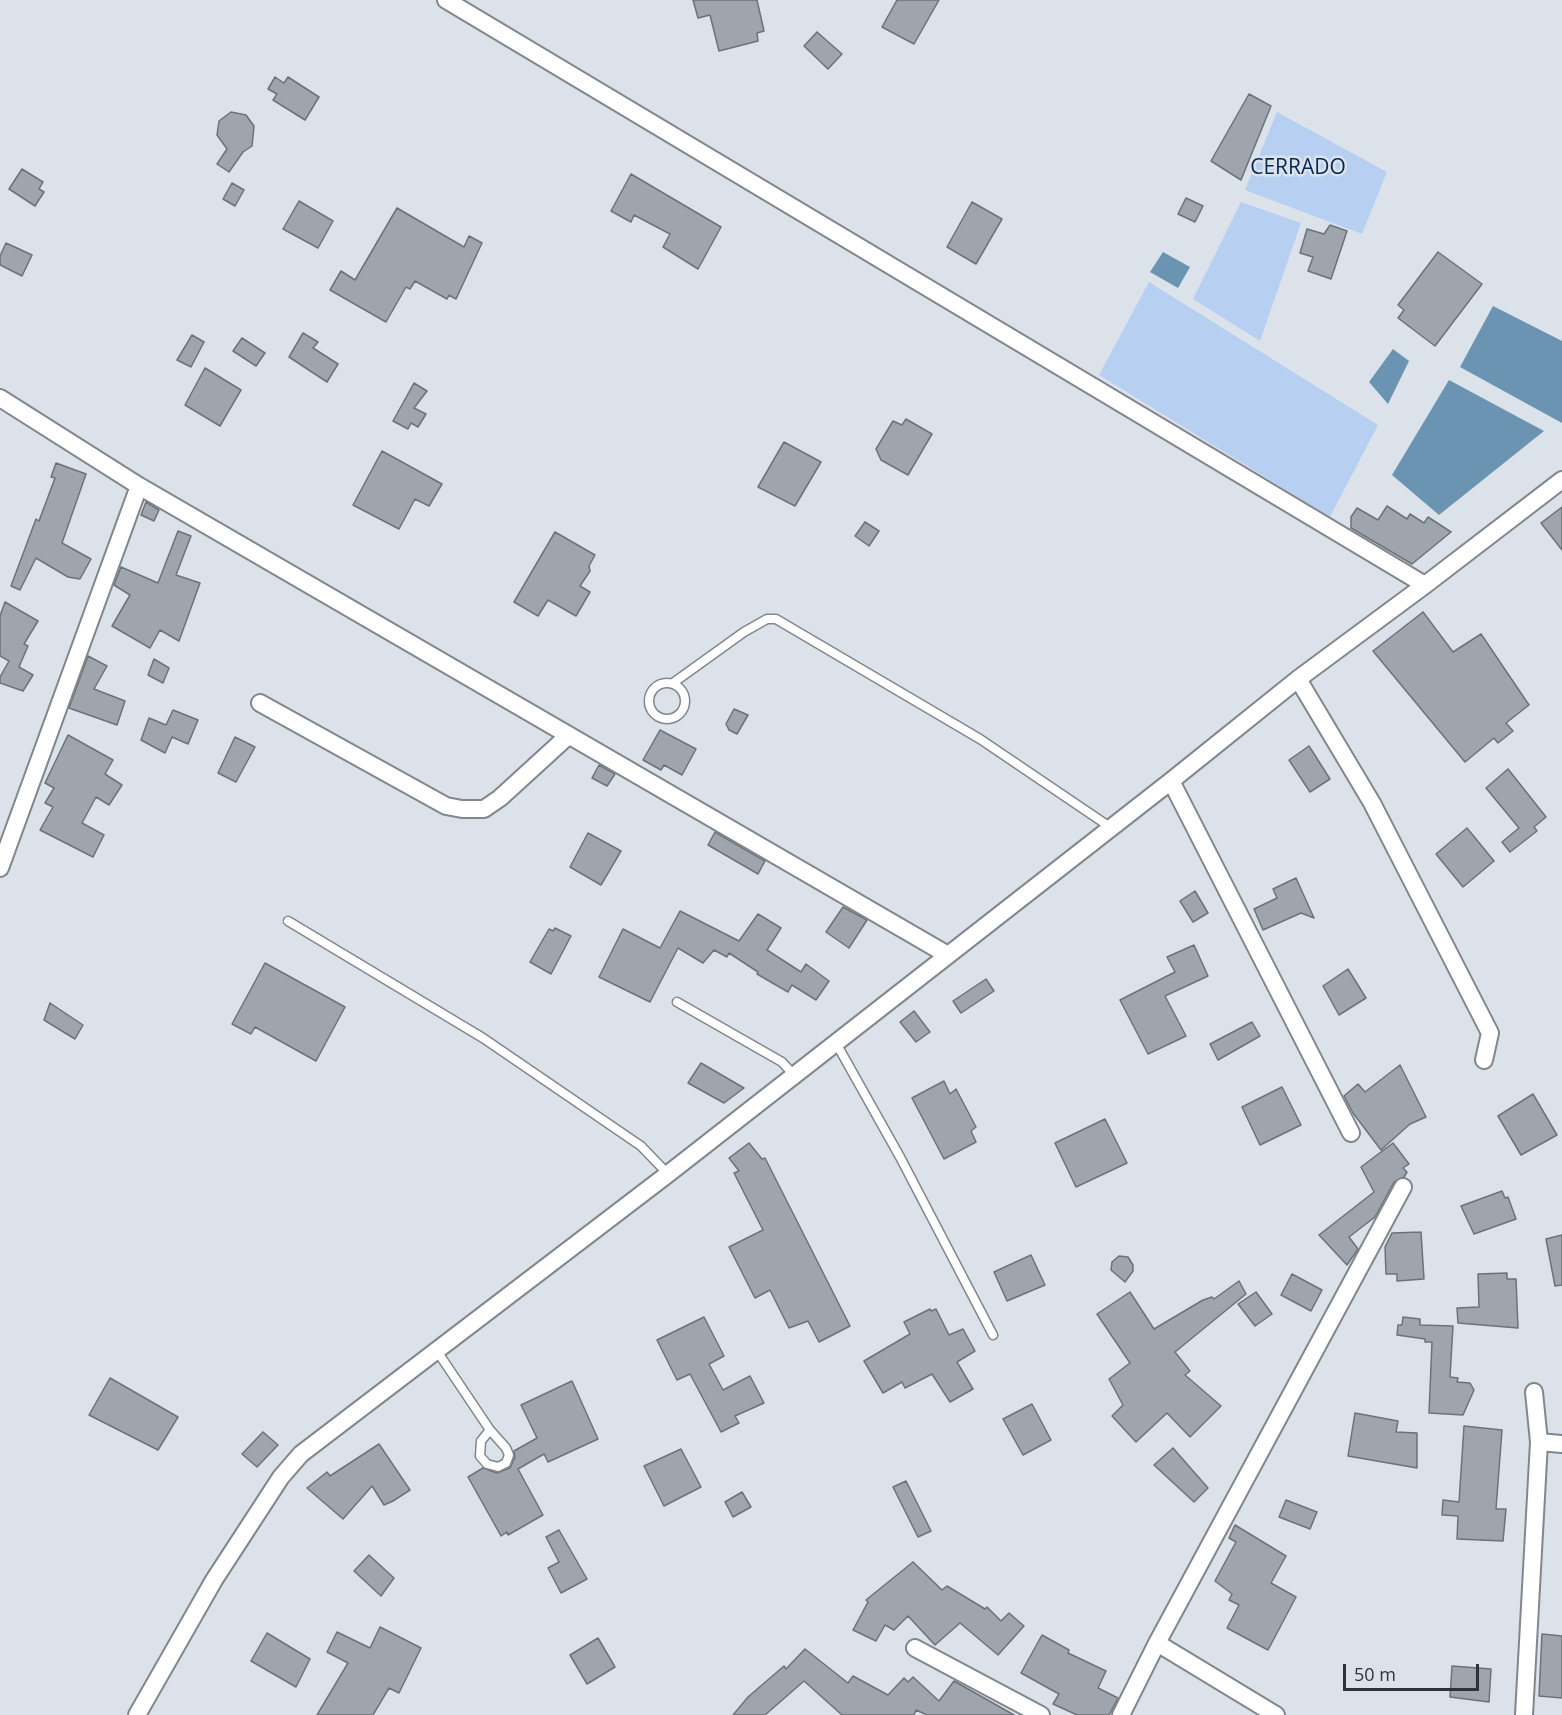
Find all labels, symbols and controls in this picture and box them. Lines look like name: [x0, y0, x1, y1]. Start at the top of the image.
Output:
park label: CERRADO: [1250, 155, 1346, 181]
scale bar: [1346, 1652, 1482, 1690]
text: 50 m: [1354, 1662, 1396, 1686]

